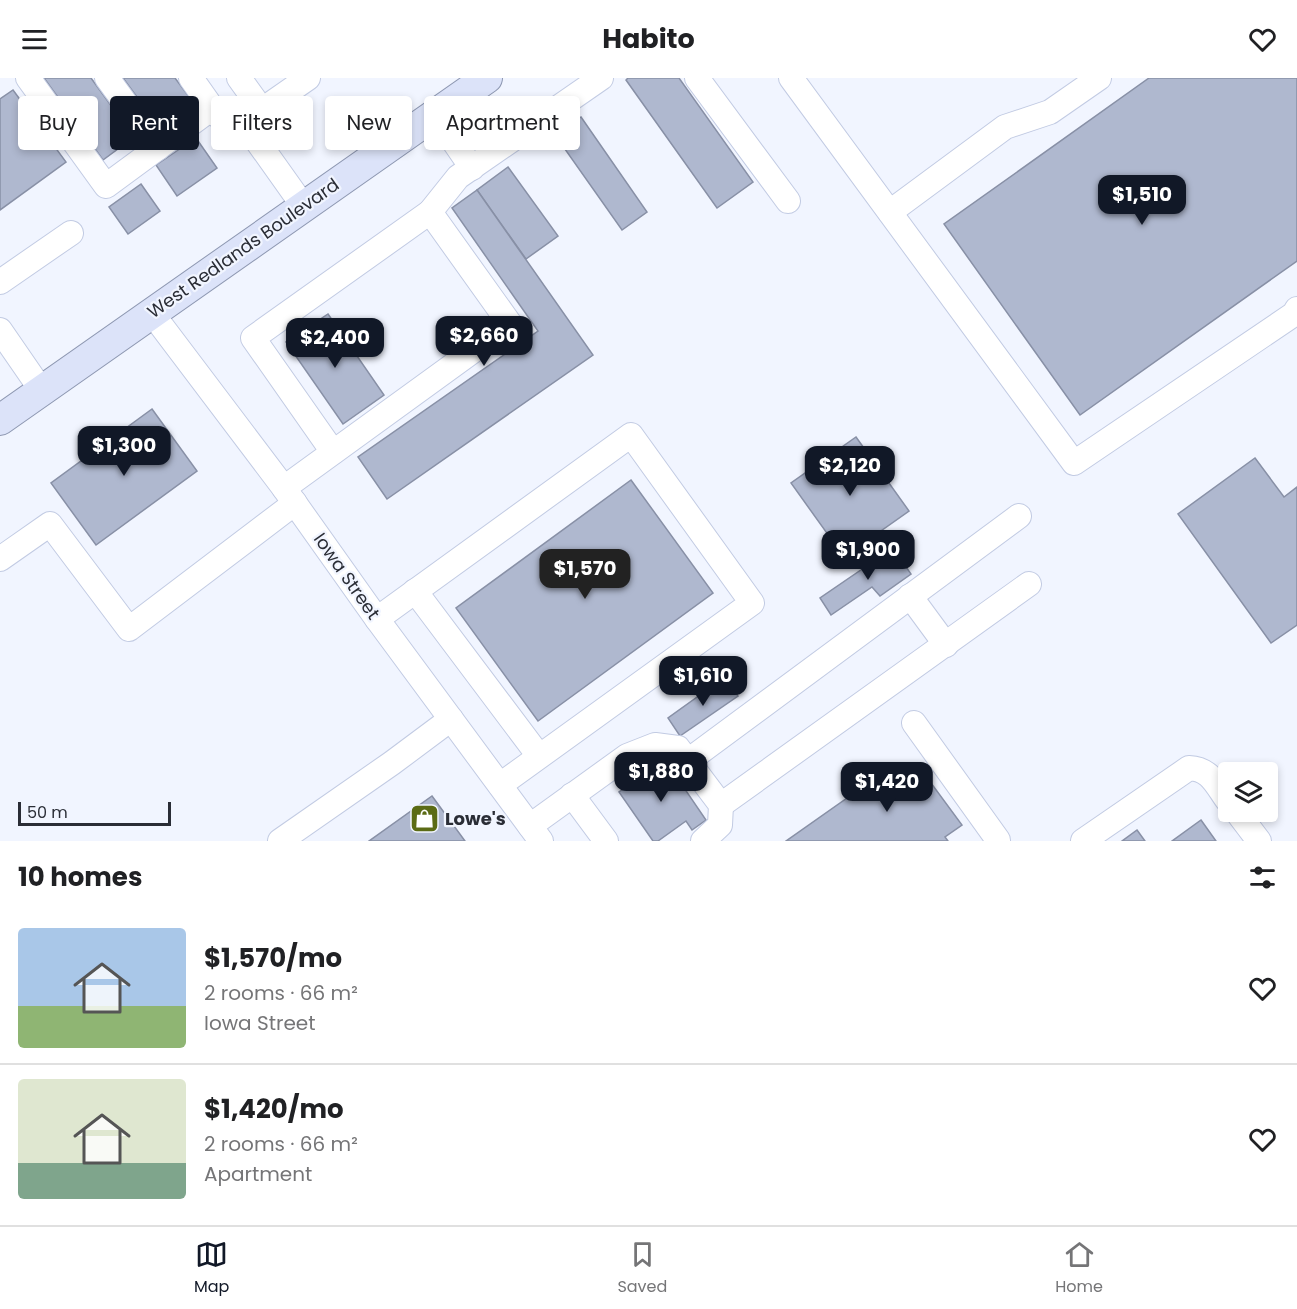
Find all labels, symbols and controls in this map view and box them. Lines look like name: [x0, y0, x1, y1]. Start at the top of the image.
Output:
text: Habito: [602, 20, 695, 57]
icon: menu: [18, 23, 51, 56]
icon: heart: [1246, 23, 1279, 56]
chip: Buy: [18, 96, 98, 150]
chip: Rent: [110, 96, 199, 150]
chip: Filters: [211, 96, 313, 150]
chip: New: [325, 96, 412, 150]
chip: Apartment: [424, 96, 580, 150]
street label: West Redlands Boulevard: [142, 172, 344, 324]
pin: $1,510: [1093, 175, 1191, 226]
text: $1,510: [1112, 180, 1172, 208]
pin: $2,660: [435, 316, 533, 367]
pin: $2,400: [286, 318, 384, 369]
text: $2,660: [450, 321, 518, 349]
text: $2,400: [300, 323, 370, 351]
pin: $1,300: [75, 426, 173, 477]
text: $1,300: [92, 431, 156, 459]
pin: $2,120: [801, 446, 899, 497]
text: $2,120: [819, 451, 881, 479]
street label: Iowa Street: [308, 528, 386, 624]
pin: $1,900: [819, 530, 917, 581]
text: $1,900: [836, 535, 900, 563]
pin: $1,570: [536, 549, 634, 600]
text: $1,570: [553, 554, 617, 582]
pin: $1,610: [654, 656, 752, 707]
text: $1,610: [673, 661, 733, 689]
pin: $1,880: [612, 752, 710, 803]
text: $1,880: [628, 757, 694, 785]
pin: $1,420: [838, 762, 936, 813]
map controls: [1218, 762, 1278, 822]
button: layers: [1218, 762, 1278, 822]
text: $1,420: [855, 767, 919, 795]
scale bar: [18, 799, 171, 826]
text: 50 m: [27, 801, 68, 824]
shop icon: Lowe's: [408, 802, 440, 834]
place label: Lowe's: [445, 806, 506, 831]
text: 10 homes: [18, 859, 142, 895]
icon: filters: [1246, 861, 1279, 894]
text: $1,570/mo: [204, 940, 342, 976]
icon: home: [66, 952, 138, 1024]
icon: heart: [1246, 972, 1279, 1005]
text: 2 rooms · 66 m²: [204, 979, 358, 1007]
text: Iowa Street: [204, 1009, 316, 1037]
text: $1,420/mo: [204, 1091, 344, 1127]
icon: home: [66, 1103, 138, 1175]
icon: heart: [1246, 1123, 1279, 1156]
text: 2 rooms · 66 m²: [204, 1130, 358, 1158]
text: Apartment: [204, 1160, 312, 1188]
tab: Map: [194, 1238, 229, 1299]
tab: Saved: [617, 1238, 667, 1299]
tab: Home: [1055, 1238, 1103, 1299]

